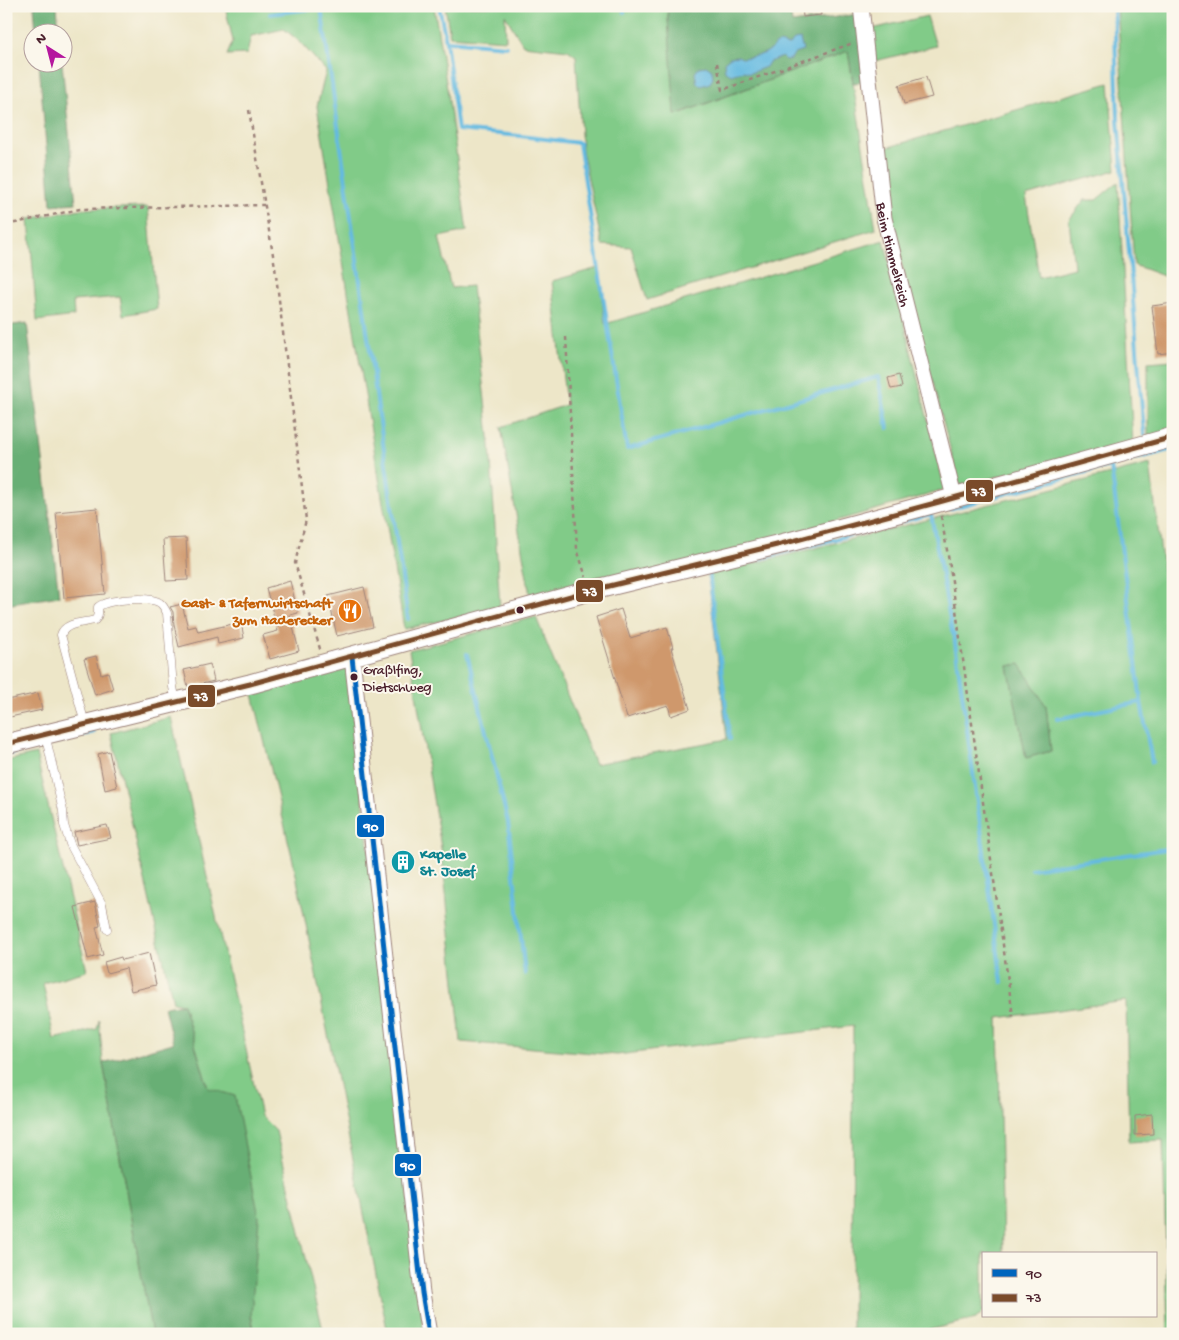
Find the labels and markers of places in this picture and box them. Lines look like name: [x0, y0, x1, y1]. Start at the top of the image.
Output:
place label: Gast- & Tafernwirtschaft zum Haderecker: [181, 595, 334, 630]
restaurant icon: Gast- & Tafernwirtschaft zum Haderecker: [337, 598, 363, 624]
unlabelled marker: [515, 605, 525, 615]
place label: Graßlfing, Dietschweg: [362, 663, 432, 697]
marker: Graßlfing, Dietschweg: [349, 672, 359, 682]
place label: Kapelle St. Josef: [419, 846, 476, 881]
building icon: Kapelle St. Josef: [390, 849, 416, 875]

